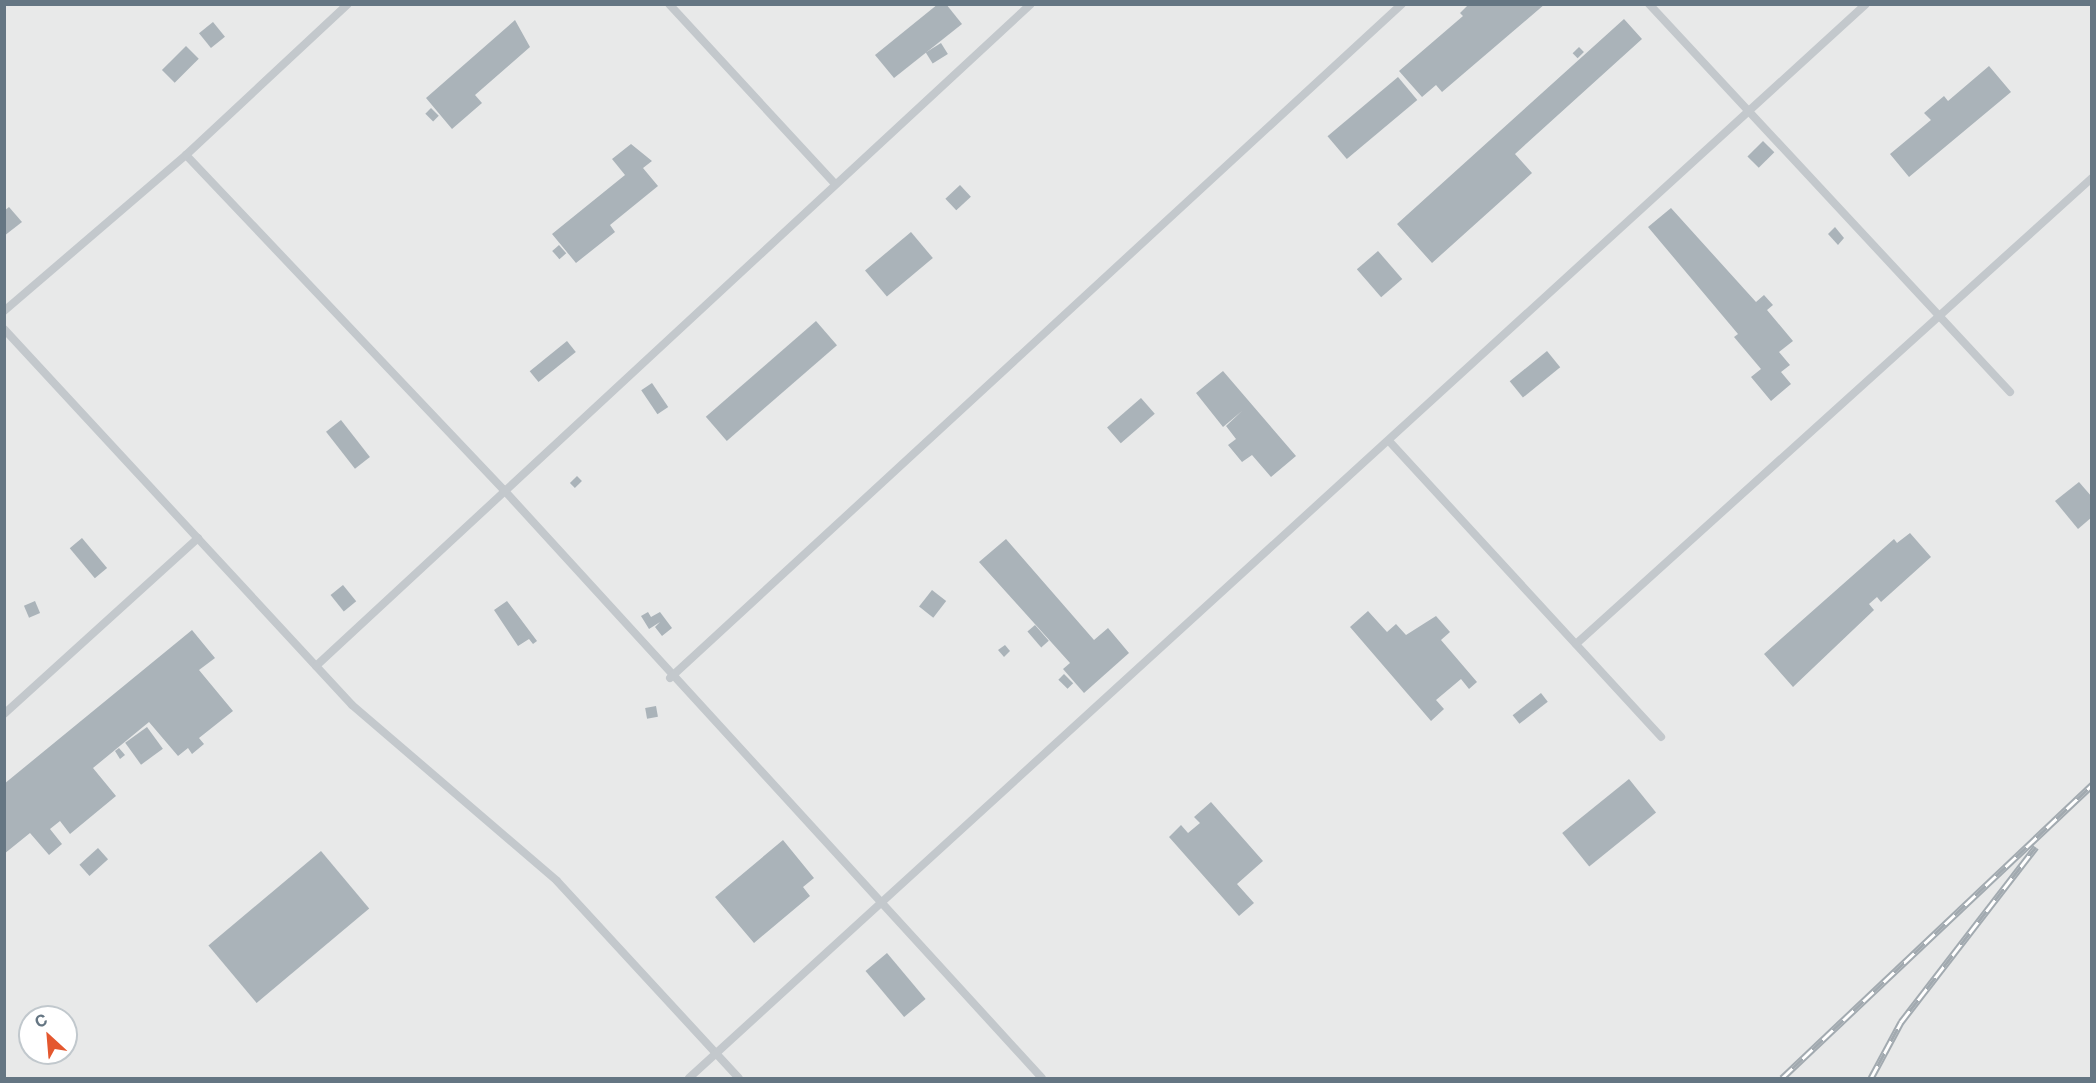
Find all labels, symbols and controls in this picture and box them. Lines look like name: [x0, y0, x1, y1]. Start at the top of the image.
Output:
north arrow: [18, 1005, 78, 1065]
text: С: [31, 1009, 51, 1032]

